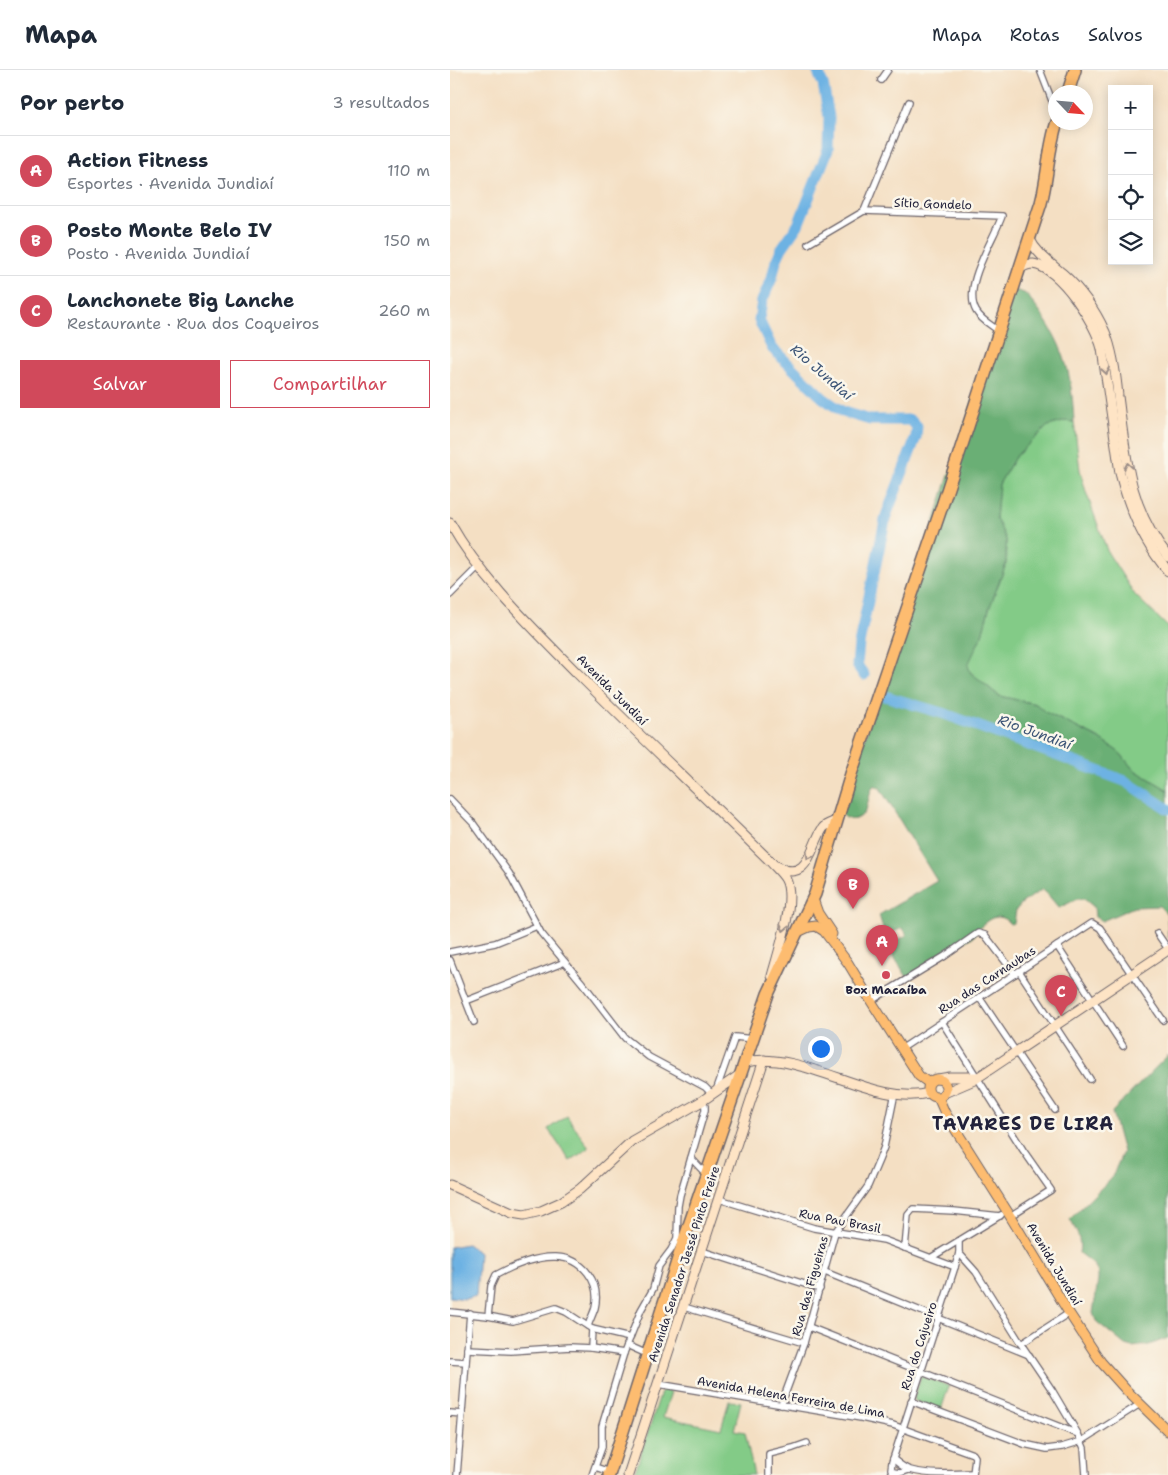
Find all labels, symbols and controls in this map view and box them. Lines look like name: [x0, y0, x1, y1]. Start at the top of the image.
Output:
text: Mapa: [25, 19, 97, 51]
text: Mapa: [932, 23, 982, 47]
text: Rotas: [1010, 23, 1060, 47]
text: Salvos: [1088, 23, 1143, 47]
north arrow: [1048, 85, 1093, 130]
map controls: [1108, 85, 1153, 265]
button: +: [1108, 85, 1153, 130]
text: Por perto: [20, 89, 124, 117]
text: 3 resultados: [332, 92, 430, 113]
button: −: [1108, 130, 1153, 175]
text: Action Fitness: [67, 148, 208, 173]
text: A: [30, 160, 42, 181]
text: 110 m: [387, 160, 430, 181]
text: Esportes · Avenida Jundiaí: [67, 173, 274, 194]
button: locate: [1108, 175, 1153, 220]
street label: Sítio Gondelo: [894, 195, 972, 213]
text: Posto Monte Belo IV: [67, 218, 272, 243]
button: layers: [1108, 220, 1153, 265]
text: B: [31, 230, 41, 251]
text: 150 m: [383, 230, 430, 251]
text: Posto · Avenida Jundiaí: [67, 243, 250, 264]
text: Lanchonete Big Lanche: [67, 288, 294, 313]
text: C: [31, 300, 41, 321]
text: 260 m: [378, 300, 430, 321]
text: Restaurante · Rua dos Coqueiros: [67, 313, 319, 334]
water label: Rio Jundiaí: [787, 340, 859, 405]
button: Salvar: [20, 360, 220, 408]
button: Compartilhar: [230, 360, 430, 408]
one-way arrow: [1100, 367, 1111, 375]
one-way arrow: [1123, 461, 1134, 469]
street label: Avenida Jundiaí: [573, 651, 651, 729]
water label: Rio Jundiaí: [996, 710, 1076, 754]
one-way arrow: [806, 851, 816, 860]
pin: B: [837, 868, 869, 909]
one-way arrow: [779, 924, 790, 933]
pin: A: [866, 925, 898, 966]
street label: Rua das Carnaubas: [935, 942, 1039, 1018]
marker: Box Macaíba: [880, 969, 892, 981]
pin: C: [1045, 975, 1077, 1016]
place label: Box Macaíba: [846, 982, 927, 998]
your location: [808, 1036, 834, 1062]
district label: TAVARES DE LIRA: [932, 1112, 1114, 1136]
street label: Avenida Senador Jessé Pinto Freire: [645, 1164, 723, 1364]
street label: Rua Pau Brasil: [798, 1205, 883, 1237]
street label: Avenida Jundiaí: [1023, 1220, 1085, 1309]
street label: Rua das Figueiras: [788, 1234, 832, 1338]
street label: Rua do Cajueiro: [897, 1300, 941, 1392]
street label: Avenida Helena Ferreira de Lima: [696, 1373, 887, 1422]

